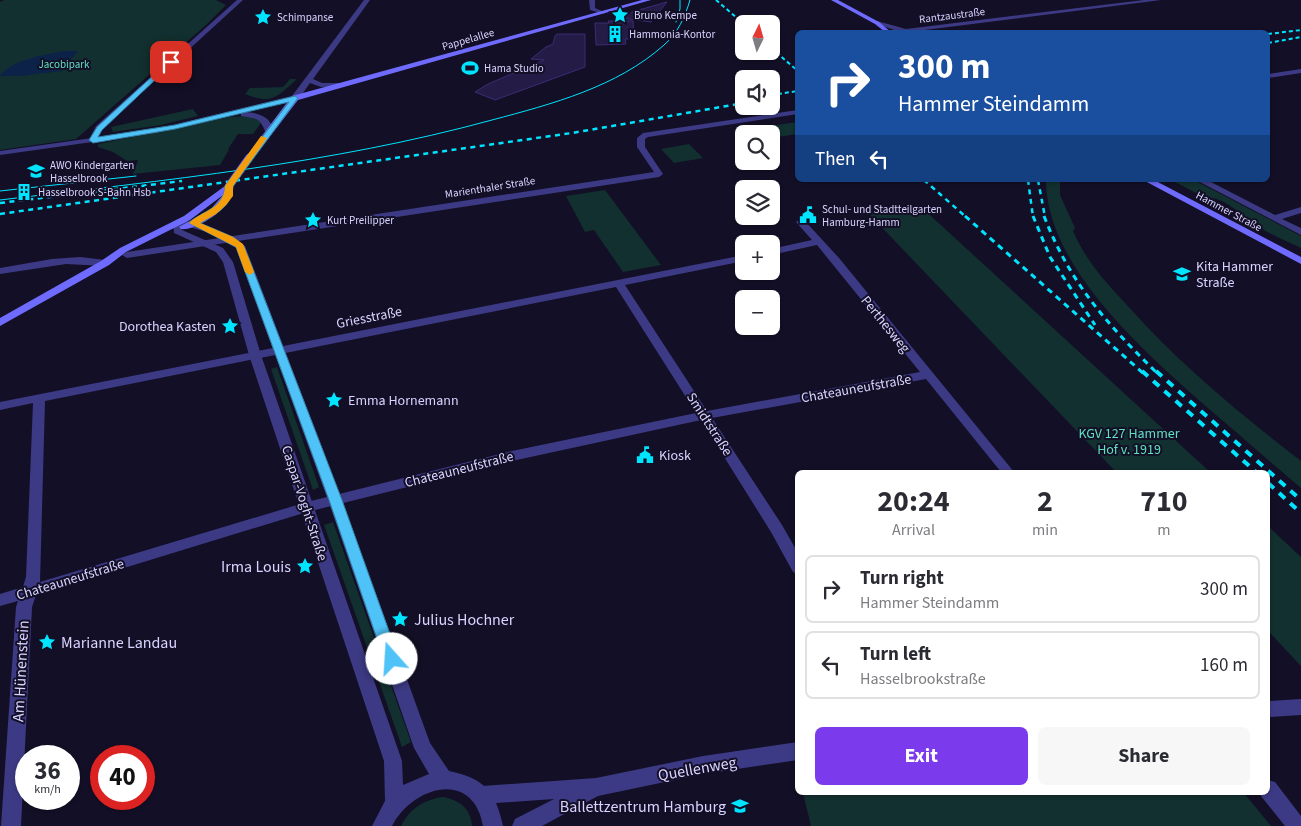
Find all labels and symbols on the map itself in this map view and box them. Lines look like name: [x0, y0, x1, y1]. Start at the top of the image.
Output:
street label: Rantzaustraße: [918, 4, 986, 27]
place icon: Bruno Kempe: [610, 5, 630, 25]
place icon: Schimpanse: [253, 7, 273, 27]
place label: Bruno Kempe: [634, 8, 697, 23]
place label: Schimpanse: [277, 10, 334, 25]
north arrow: [735, 15, 780, 60]
building icon: Hammonia-Kontor: [605, 24, 625, 44]
street label: Pappelallee: [440, 25, 497, 54]
place label: Hammonia-Kontor: [629, 27, 715, 42]
pin: [150, 41, 192, 83]
park label: Jacobipark: [38, 57, 90, 72]
sports icon: Hama Studio: [460, 58, 480, 78]
place label: Hama Studio: [484, 61, 544, 76]
place label: AWO Kindergarten Hasselbrook: [50, 158, 134, 186]
school or university icon: AWO Kindergarten Hasselbrook: [26, 161, 46, 181]
street label: Marienthaler Straße: [444, 173, 537, 202]
building icon: Hasselbrook S-Bahn Hsb: [14, 182, 34, 202]
place label: Hasselbrook S-Bahn Hsb: [38, 185, 151, 200]
street label: Hammer Straße: [1193, 188, 1265, 235]
place label: Schul- und Stadtteilgarten Hamburg-Hamm: [822, 202, 942, 230]
public building icon: Schul- und Stadtteilgarten Hamburg-Hamm: [798, 205, 818, 225]
place icon: Kurt Preilipper: [303, 210, 323, 230]
place label: Kurt Preilipper: [327, 213, 394, 228]
place label: Kita Hammer Straße: [1196, 257, 1273, 293]
school or university icon: Kita Hammer Straße: [1172, 264, 1192, 284]
street label: Perthesweg: [856, 292, 915, 358]
street label: Griesstraße: [335, 302, 404, 334]
place icon: Dorothea Kasten: [220, 316, 240, 336]
place label: Dorothea Kasten: [119, 317, 216, 337]
street label: Chateauneufstraße: [799, 369, 913, 409]
street label: Smidtstraße: [681, 389, 737, 460]
place icon: Emma Hornemann: [324, 390, 344, 410]
place label: Emma Hornemann: [348, 391, 459, 411]
park label: KGV 127 Hammer Hof v. 1919: [1078, 424, 1180, 460]
street label: Caspar-Voght-Straße: [276, 443, 332, 564]
public building icon: Kiosk: [635, 445, 655, 465]
place label: Kiosk: [659, 446, 691, 466]
street label: Chateauneufstraße: [403, 447, 516, 493]
street label: Chateauneufstraße: [14, 554, 127, 606]
place label: Irma Louis: [221, 556, 291, 578]
place icon: Irma Louis: [295, 556, 315, 576]
place icon: Julius Hochner: [390, 609, 410, 629]
place label: Julius Hochner: [414, 609, 515, 631]
street label: Am Hünenstein: [7, 620, 35, 723]
place icon: Marianne Landau: [37, 632, 57, 652]
place label: Marianne Landau: [61, 632, 177, 654]
position arrow: [365, 632, 417, 684]
speed limit sign: 40: [90, 745, 155, 810]
street label: Quellenweg: [656, 751, 738, 787]
place label: Ballettzentrum Hamburg: [560, 796, 726, 818]
school or university icon: Ballettzentrum Hamburg: [730, 796, 750, 816]

